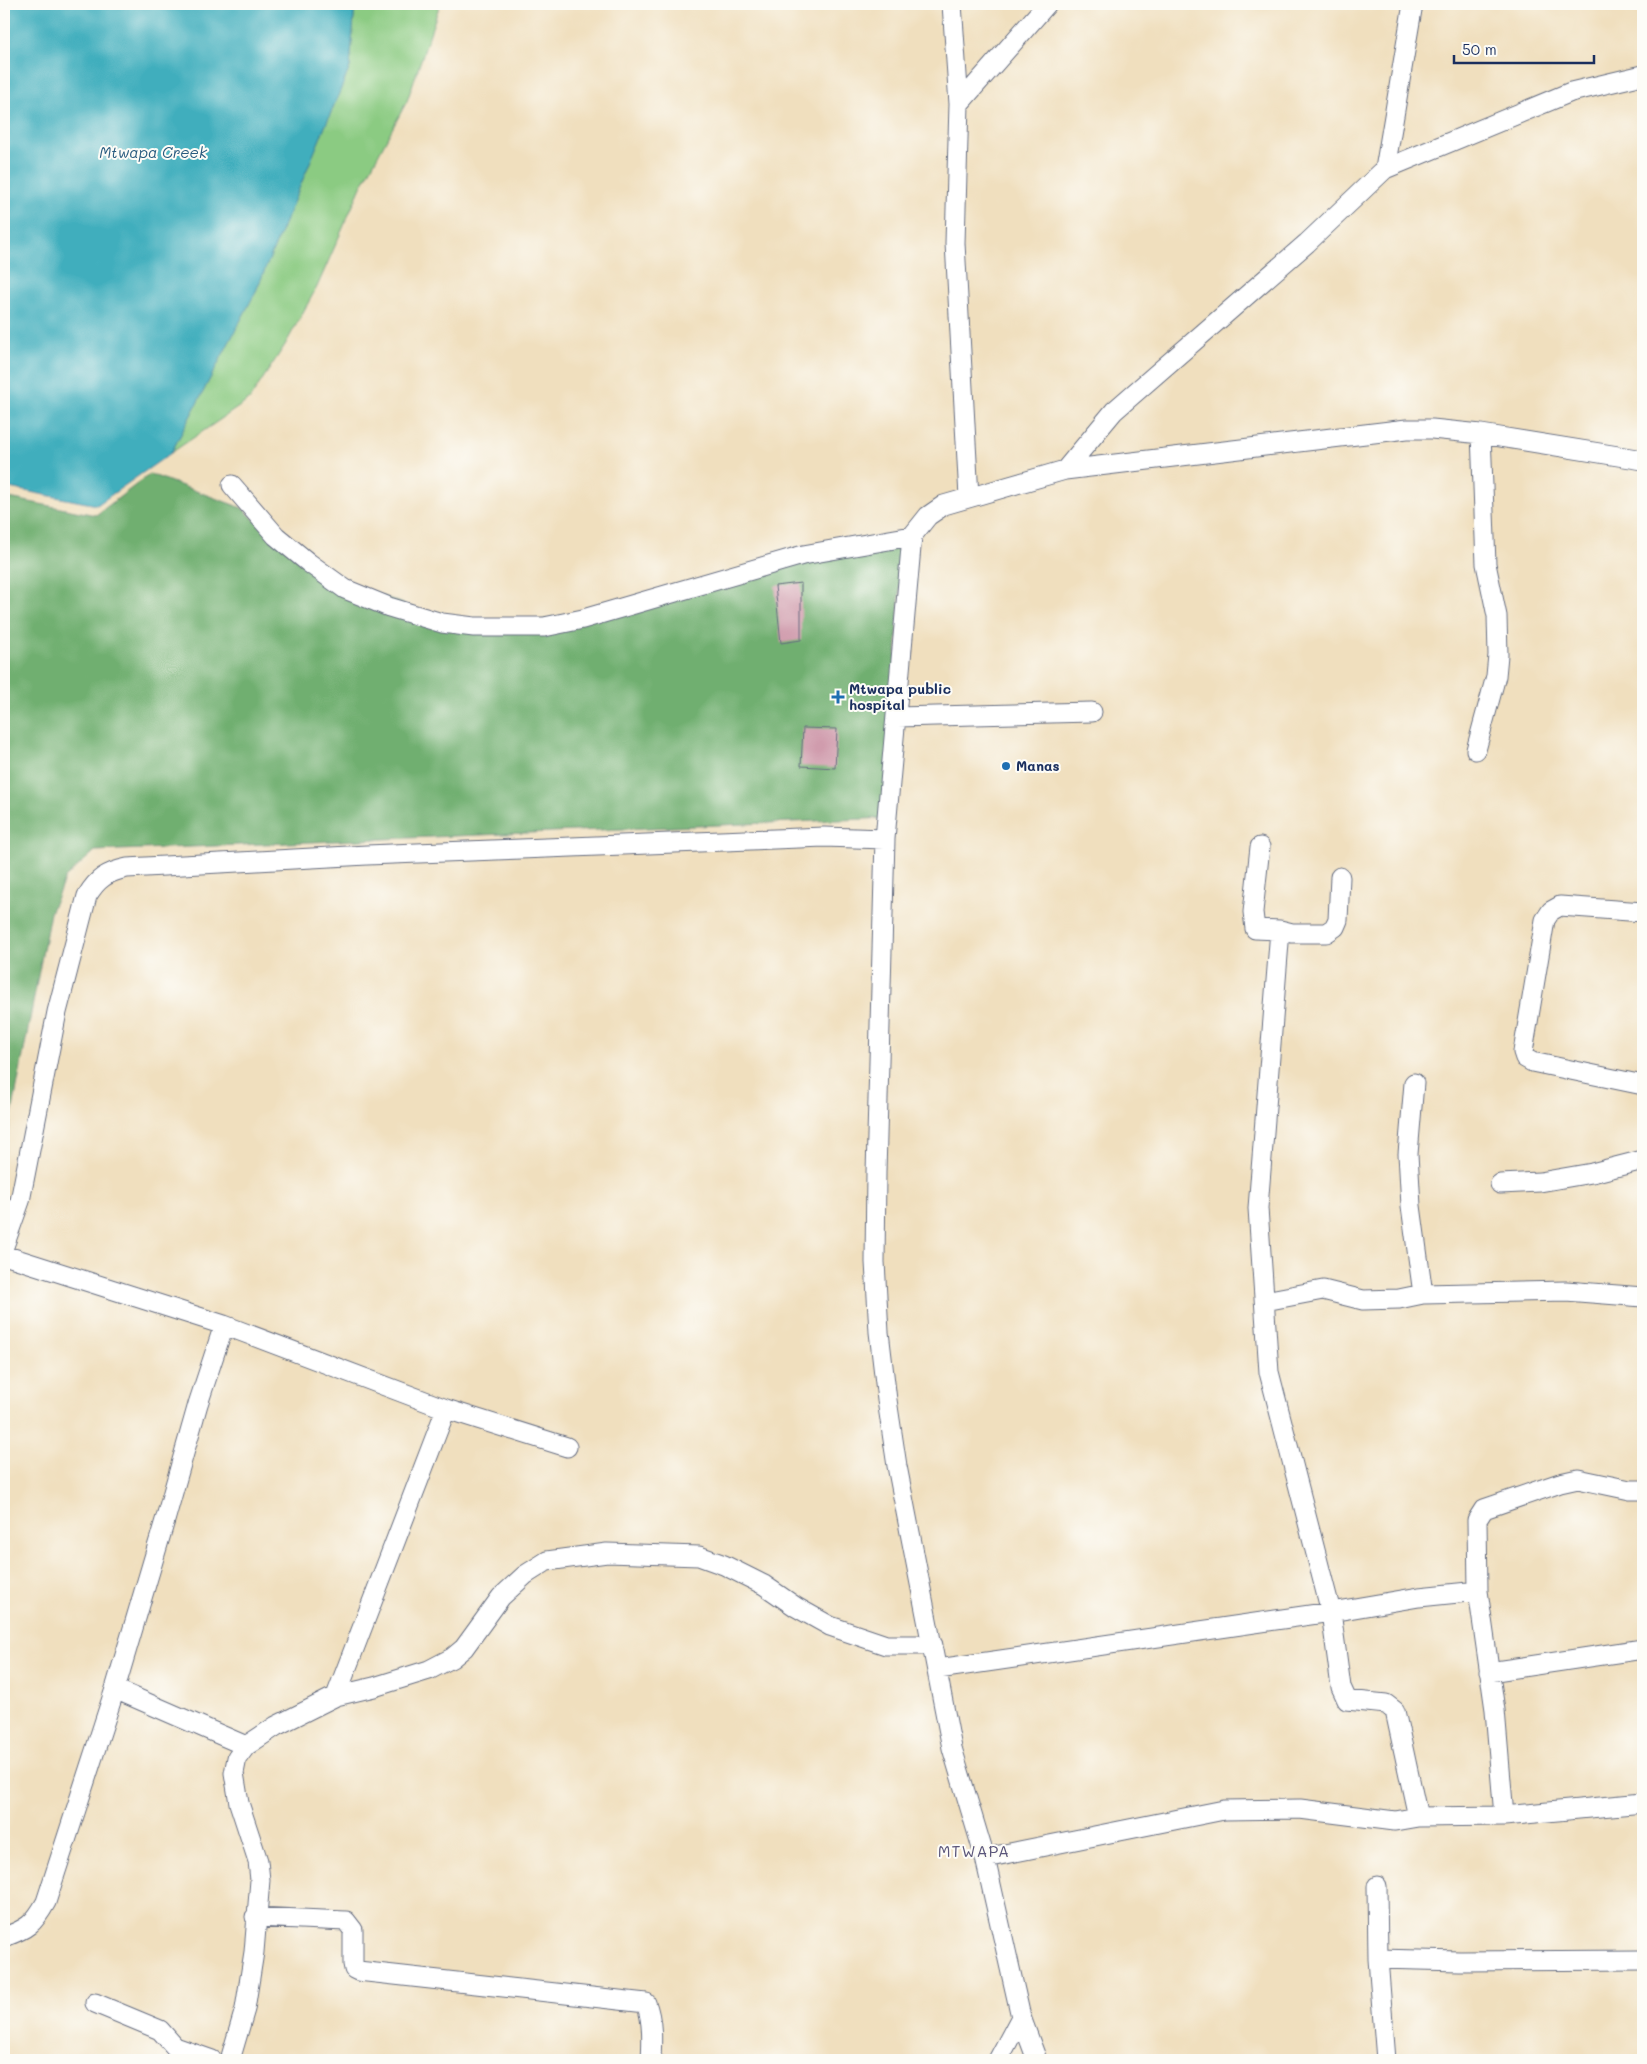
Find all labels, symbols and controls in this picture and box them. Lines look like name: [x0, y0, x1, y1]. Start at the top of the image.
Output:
scale bar: [1454, 32, 1594, 64]
text: 50 m: [1462, 39, 1497, 59]
water label: Mtwapa Creek: [99, 142, 208, 162]
place label: Mtwapa public hospital: [849, 679, 951, 714]
marker: Mtwapa public hospital: [831, 690, 845, 704]
place label: Manas: [1016, 756, 1060, 775]
marker: Manas: [1000, 760, 1012, 772]
district label: MTWAPA: [938, 1840, 1010, 1861]

